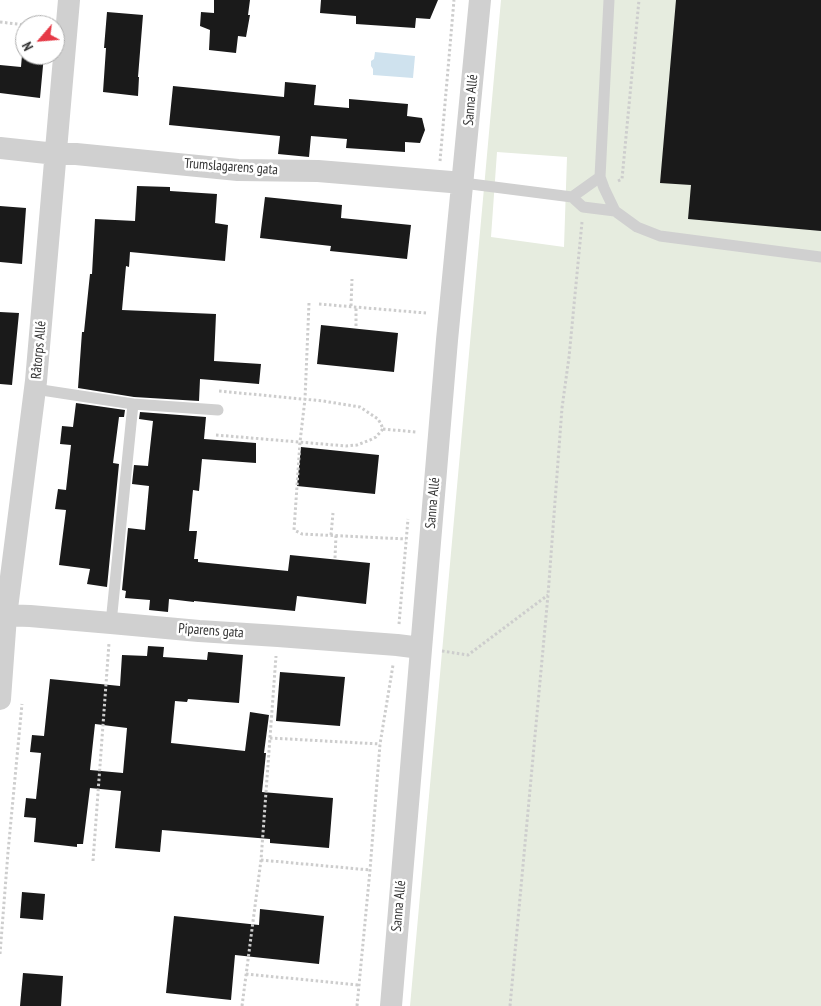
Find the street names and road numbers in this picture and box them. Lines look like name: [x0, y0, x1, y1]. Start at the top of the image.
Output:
street label: Sanna Allé: [460, 74, 482, 126]
street label: Trumslagarens gata: [184, 155, 278, 179]
street label: Råtorps Allé: [28, 320, 50, 380]
street label: Sanna Allé: [422, 477, 444, 529]
street label: Piparens gata: [178, 620, 244, 642]
street label: Sanna Allé: [388, 880, 410, 932]

